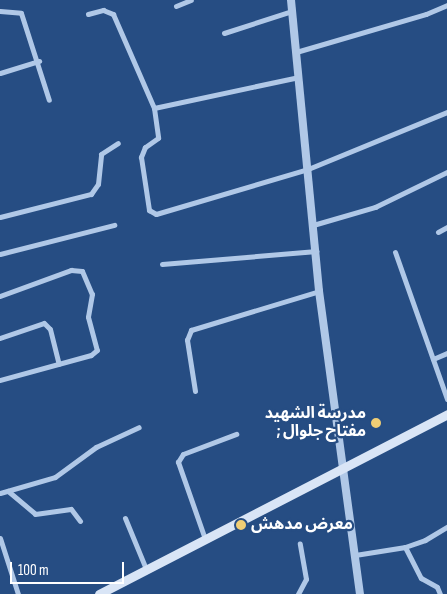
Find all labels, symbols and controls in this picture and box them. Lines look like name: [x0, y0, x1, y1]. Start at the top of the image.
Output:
place label: مدرسة الشهيد ; مفتاح جلوال: [265, 404, 366, 442]
marker: مدرسة الشهيد ; مفتاح جلوال: [370, 417, 382, 429]
place label: معرض مدهش: [251, 515, 353, 535]
marker: معرض مدهش: [235, 519, 247, 531]
scale bar: [12, 552, 126, 584]
text: 100 m: [18, 561, 49, 580]

